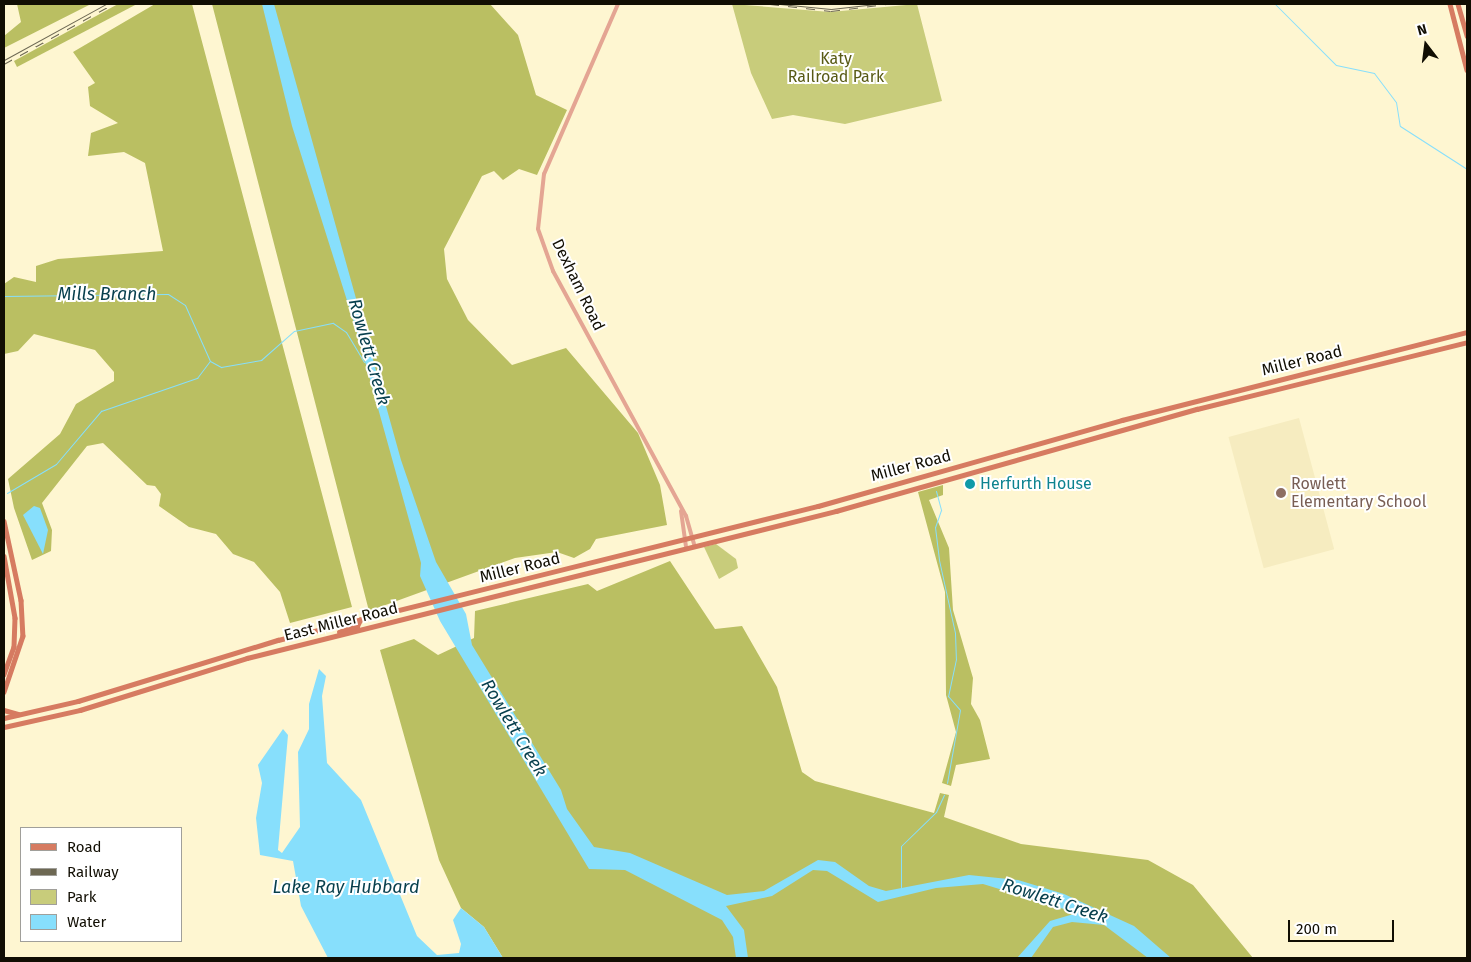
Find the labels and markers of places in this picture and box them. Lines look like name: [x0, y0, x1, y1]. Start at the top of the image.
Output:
place label: Herfurth House: [980, 474, 1092, 494]
place label: Rowlett Elementary School: [1291, 474, 1426, 512]
marker: Herfurth House: [964, 478, 976, 490]
marker: Rowlett Elementary School: [1275, 487, 1287, 499]

